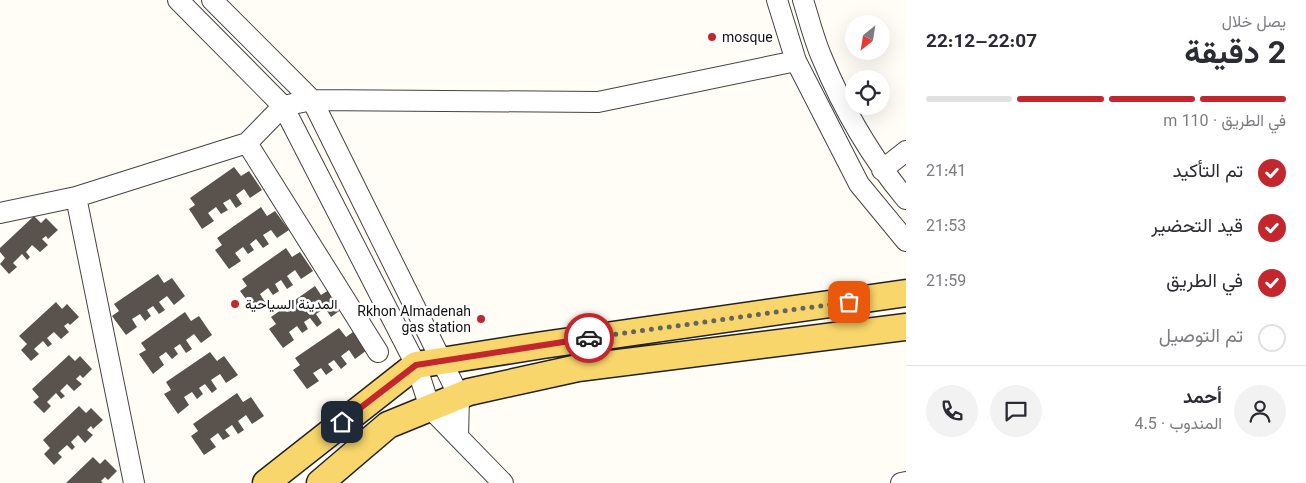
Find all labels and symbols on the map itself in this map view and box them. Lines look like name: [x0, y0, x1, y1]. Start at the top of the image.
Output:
north arrow: [845, 15, 890, 60]
place label: mosque: [722, 28, 773, 50]
marker: mosque: [706, 31, 718, 43]
pin: [828, 281, 870, 323]
place label: المدينة السياحية: [245, 295, 337, 317]
marker: المدينة السياحية: [229, 298, 241, 310]
place label: Rkhon Almadenah gas station: [357, 302, 471, 340]
marker: Rkhon Almadenah gas station: [475, 313, 487, 325]
courier: [564, 313, 614, 363]
pin: [321, 401, 363, 443]

